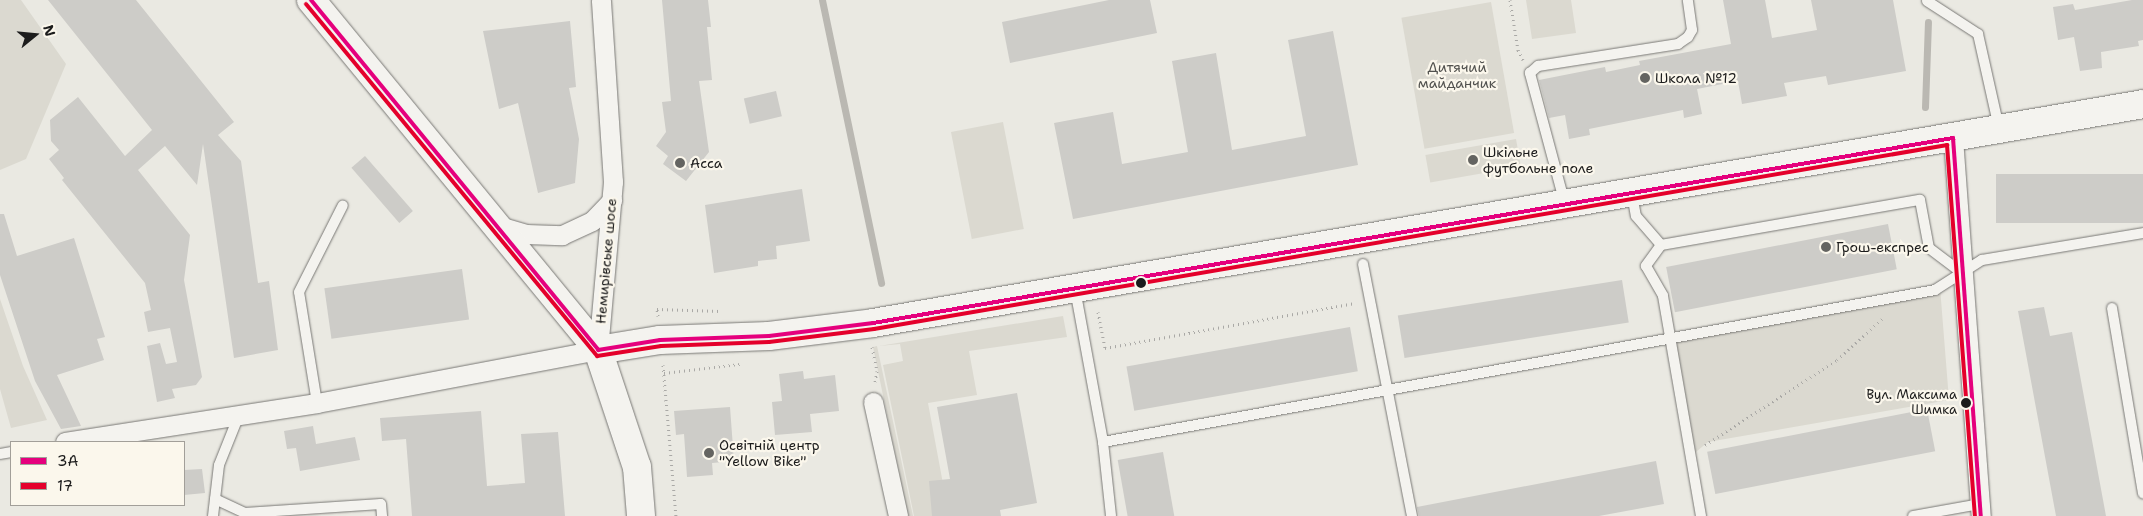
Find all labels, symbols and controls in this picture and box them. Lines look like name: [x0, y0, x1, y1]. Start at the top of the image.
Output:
north arrow: [10, 10, 60, 60]
text: N: [39, 23, 60, 39]
park label: Дитячий майданчик: [1418, 59, 1496, 92]
place label: Школа №12: [1655, 70, 1737, 86]
marker: Школа №12: [1639, 72, 1651, 84]
place label: Шкільне футбольне поле: [1483, 144, 1593, 176]
marker: Шкільне футбольне поле: [1467, 154, 1479, 166]
place label: Асса: [690, 155, 722, 171]
marker: Асса: [674, 157, 686, 169]
street label: Немирівське шосе: [592, 197, 620, 325]
place label: Грош-експрес: [1836, 239, 1929, 255]
marker: Грош-експрес: [1820, 241, 1832, 253]
unlabelled marker: [1136, 278, 1146, 288]
place label: Вул. Максима Шимка: [1866, 388, 1957, 419]
marker: Вул. Максима Шимка: [1961, 398, 1971, 408]
place label: Освітній центр "Yellow Bike": [719, 437, 820, 470]
legend: [10, 441, 185, 506]
marker: Освітній центр "Yellow Bike": [703, 447, 715, 459]
text: 3А: [57, 451, 78, 471]
text: 17: [57, 476, 73, 496]

